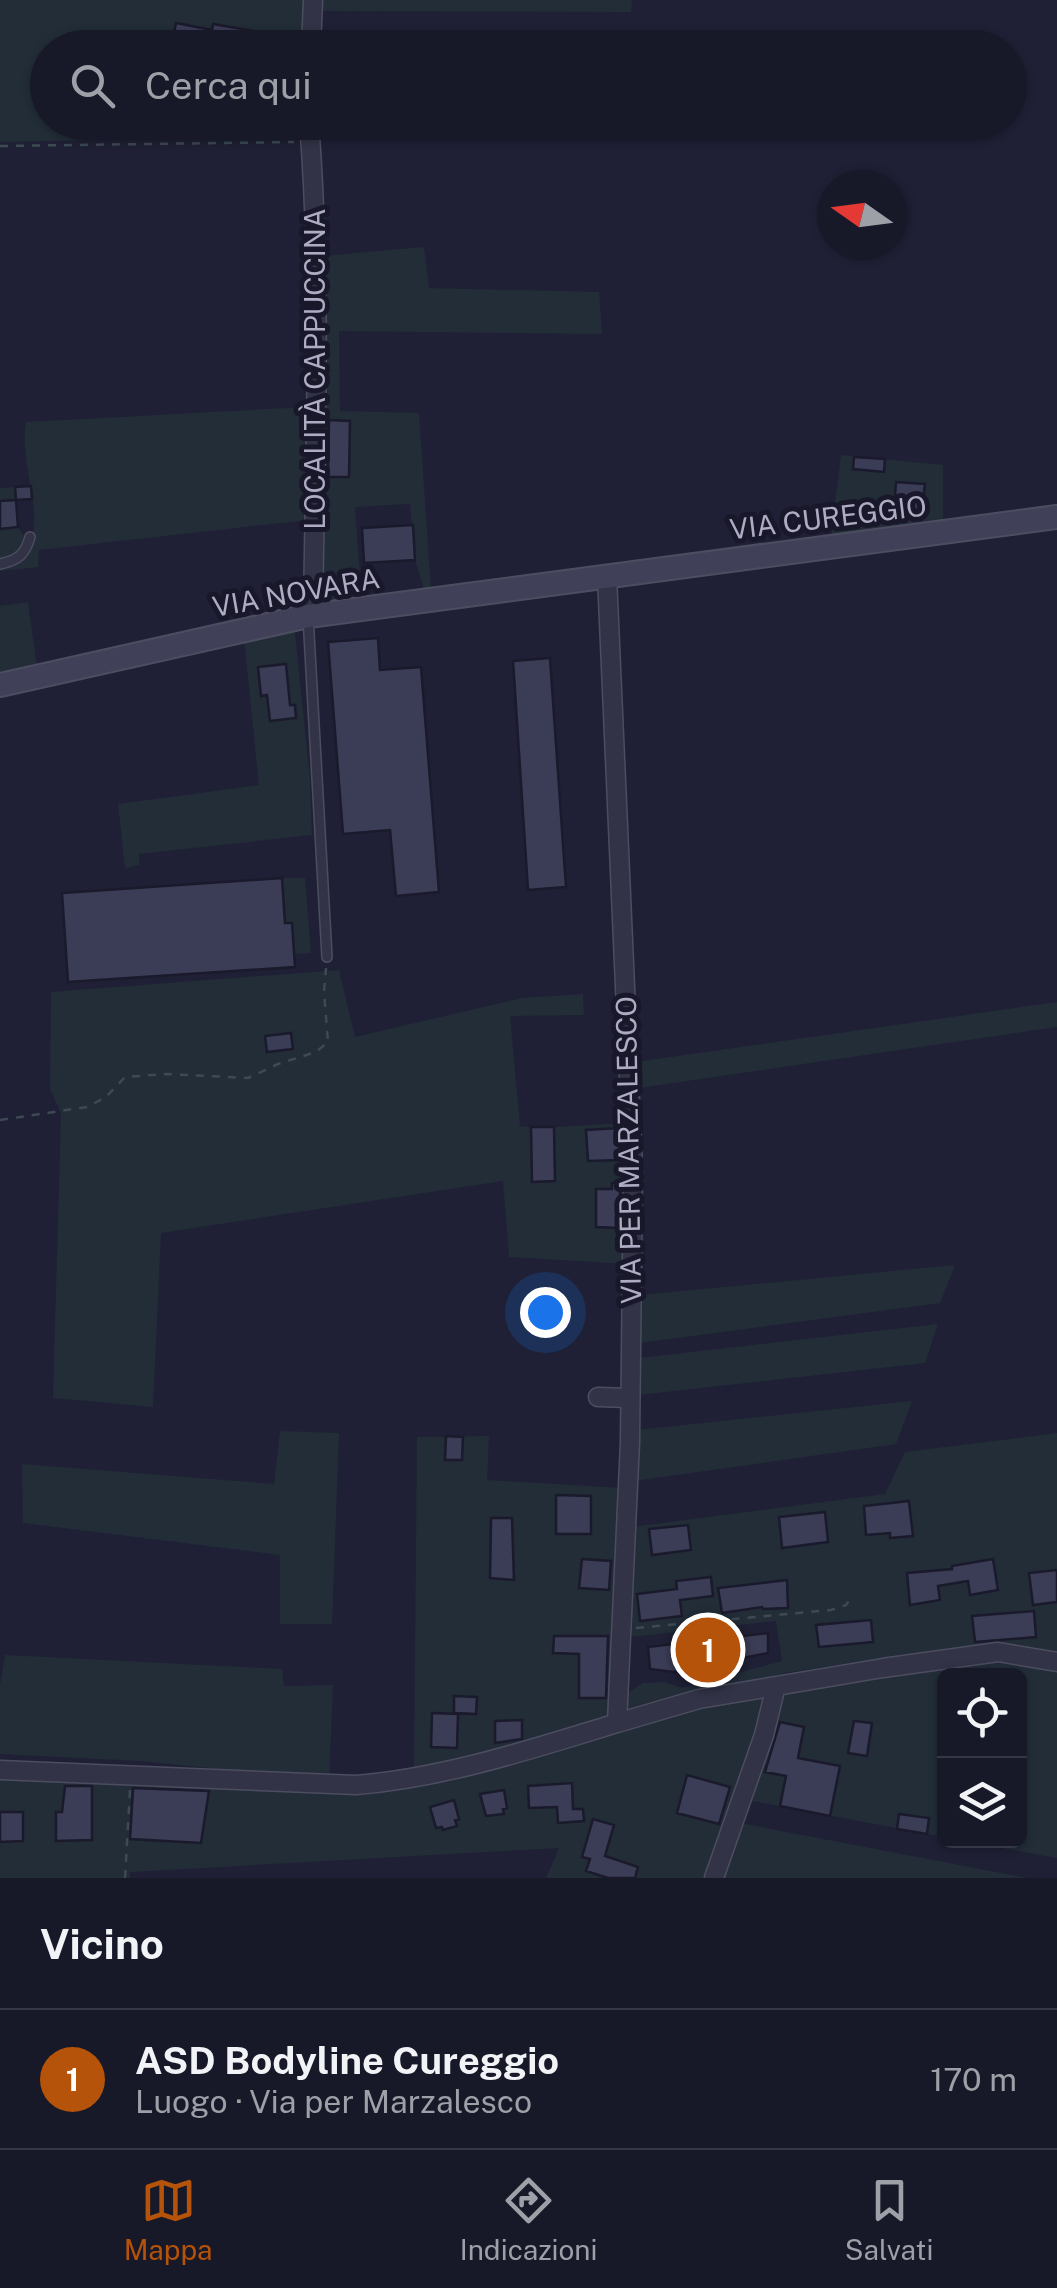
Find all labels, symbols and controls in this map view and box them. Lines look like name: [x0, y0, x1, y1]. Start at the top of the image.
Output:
search box: [30, 30, 1027, 140]
icon: search: [65, 58, 120, 113]
text: Cerca qui: [145, 63, 312, 108]
north arrow: [817, 170, 907, 260]
street label: LOCALITÀ CAPPUCCINA: [298, 208, 331, 530]
street label: VIA CUREGGIO: [728, 489, 928, 545]
street label: VIA NOVARA: [210, 561, 382, 623]
street label: VIA PER MARZALESCO: [609, 996, 647, 1304]
your location: [520, 1287, 571, 1338]
pin: 1: [676, 1612, 740, 1688]
map controls: [937, 1668, 1027, 1848]
button: locate: [937, 1668, 1027, 1758]
button: layers: [937, 1758, 1027, 1848]
text: Vicino: [40, 1919, 164, 1968]
text: ASD Bodyline Cureggio: [135, 2038, 559, 2083]
text: 1: [66, 2061, 79, 2098]
text: 170 m: [930, 2061, 1017, 2098]
text: Luogo · Via per Marzalesco: [135, 2083, 532, 2120]
tab: Mappa: [124, 2173, 212, 2266]
tab: Indicazioni: [460, 2173, 597, 2266]
tab: Salvati: [845, 2173, 933, 2266]

